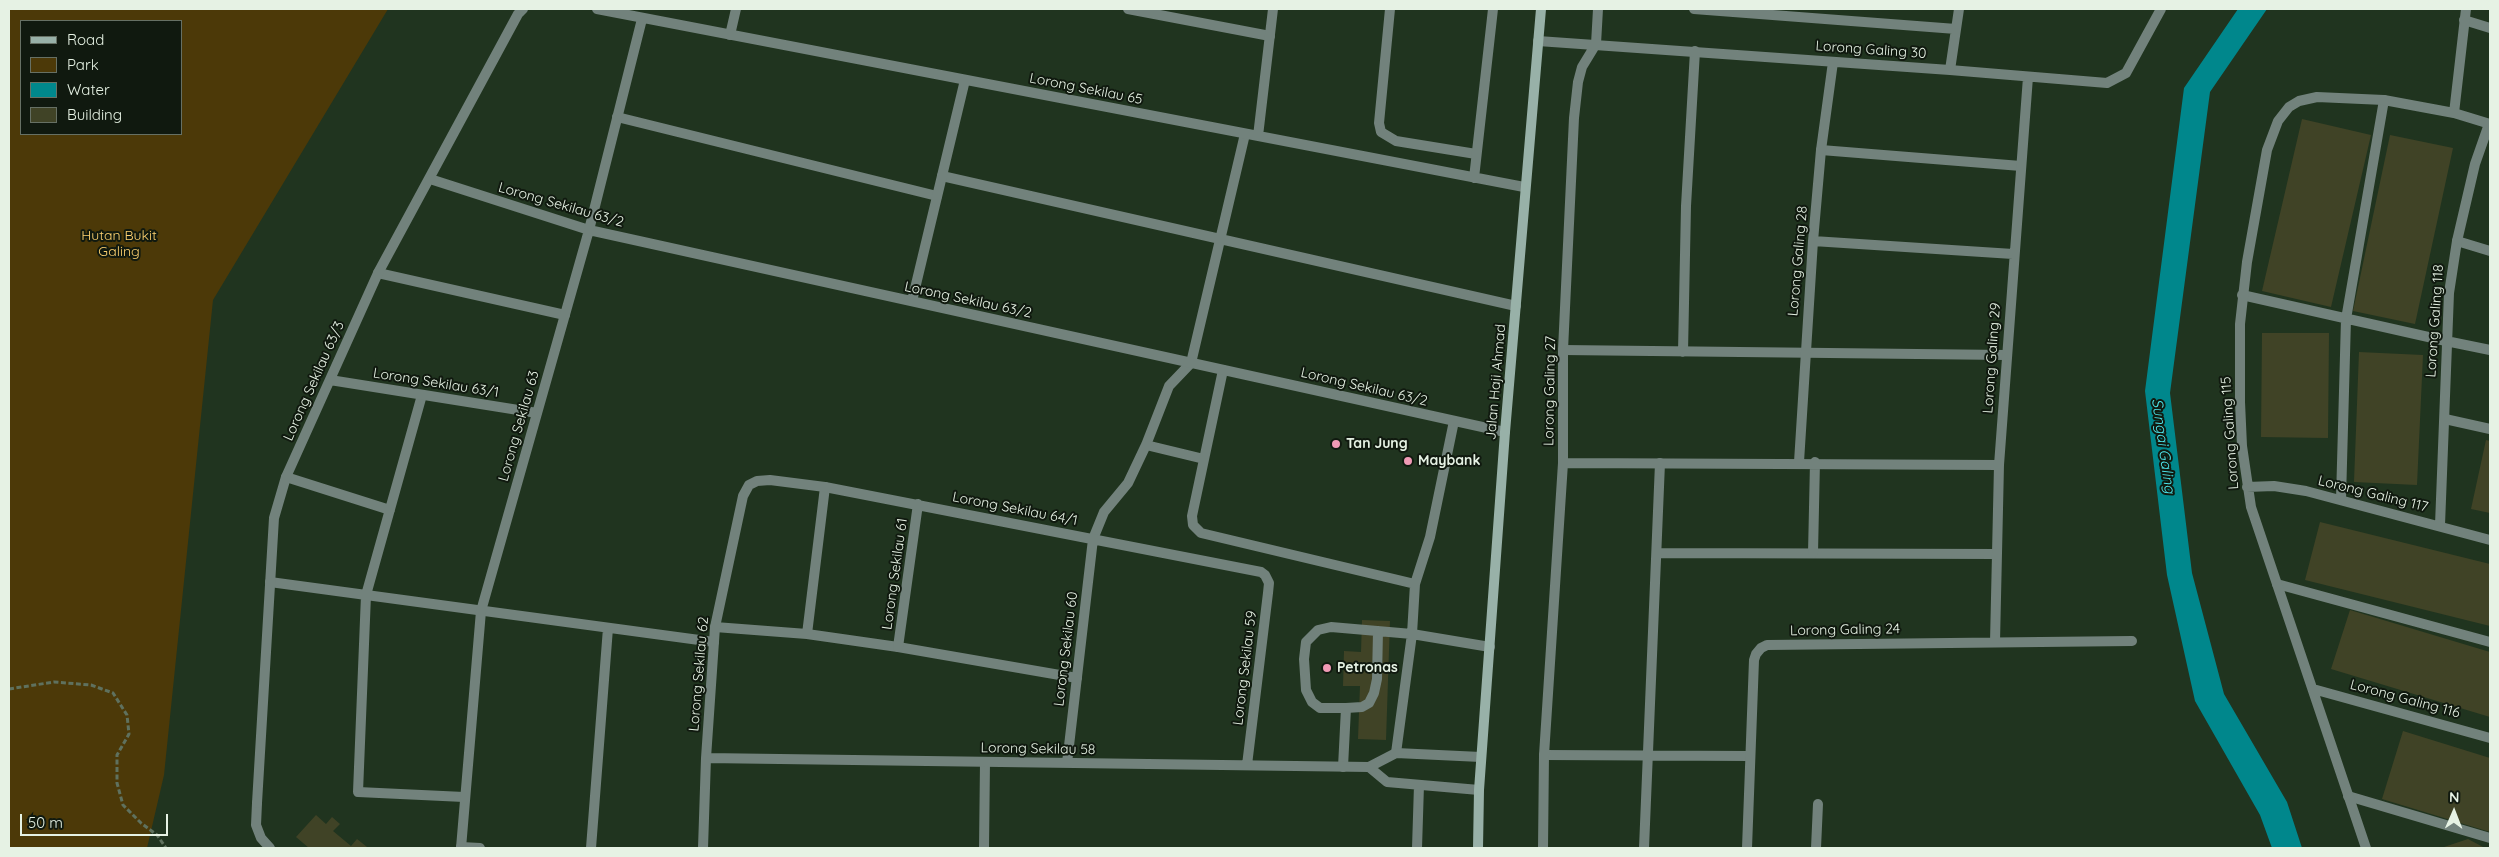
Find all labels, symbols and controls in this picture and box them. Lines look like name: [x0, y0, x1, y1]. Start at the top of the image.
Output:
legend: [20, 20, 182, 135]
text: Road: [67, 30, 104, 49]
street label: Lorong Galing 30: [1815, 38, 1927, 62]
text: Park: [67, 55, 99, 74]
street label: Lorong Sekilau 65: [1028, 70, 1144, 108]
text: Water: [67, 80, 110, 99]
text: Building: [67, 105, 122, 124]
street label: Lorong Sekilau 63/2: [496, 179, 626, 231]
street label: Lorong Galing 28: [1785, 205, 1811, 317]
park label: Hutan Bukit Galing: [81, 228, 157, 260]
street label: Lorong Galing 118: [2423, 264, 2447, 378]
street label: Lorong Sekilau 63/2: [903, 278, 1033, 322]
street label: Lorong Galing 29: [1980, 302, 2004, 414]
street label: Lorong Sekilau 63/3: [280, 319, 348, 443]
street label: Jalan Haji Ahmad: [1483, 323, 1509, 441]
street label: Lorong Galing 27: [1541, 336, 1559, 446]
street label: Lorong Sekilau 63/2: [1299, 364, 1429, 410]
street label: Lorong Sekilau 63/1: [372, 365, 500, 401]
street label: Lorong Sekilau 63: [495, 369, 543, 483]
street label: Lorong Galing 115: [2218, 376, 2242, 490]
water label: Sungai Galing: [2147, 397, 2179, 495]
place label: Tan Jung: [1346, 436, 1408, 452]
marker: Tan Jung: [1330, 438, 1342, 450]
place label: Maybank: [1418, 453, 1480, 469]
marker: Maybank: [1402, 455, 1414, 467]
street label: Lorong Galing 117: [2316, 472, 2430, 516]
street label: Lorong Sekilau 64/1: [951, 489, 1079, 529]
street label: Lorong Sekilau 61: [879, 517, 911, 631]
street label: Lorong Sekilau 60: [1051, 591, 1081, 707]
street label: Lorong Sekilau 59: [1230, 610, 1260, 726]
street label: Lorong Sekilau 62: [686, 616, 712, 732]
street label: Lorong Galing 24: [1790, 621, 1900, 639]
place label: Petronas: [1337, 660, 1398, 676]
marker: Petronas: [1321, 662, 1333, 674]
street label: Lorong Galing 116: [2348, 676, 2462, 722]
street label: Lorong Sekilau 58: [980, 740, 1096, 758]
north arrow: [2429, 787, 2479, 837]
text: N: [2449, 788, 2460, 806]
scale bar: [22, 804, 170, 836]
text: 50 m: [28, 813, 63, 832]

